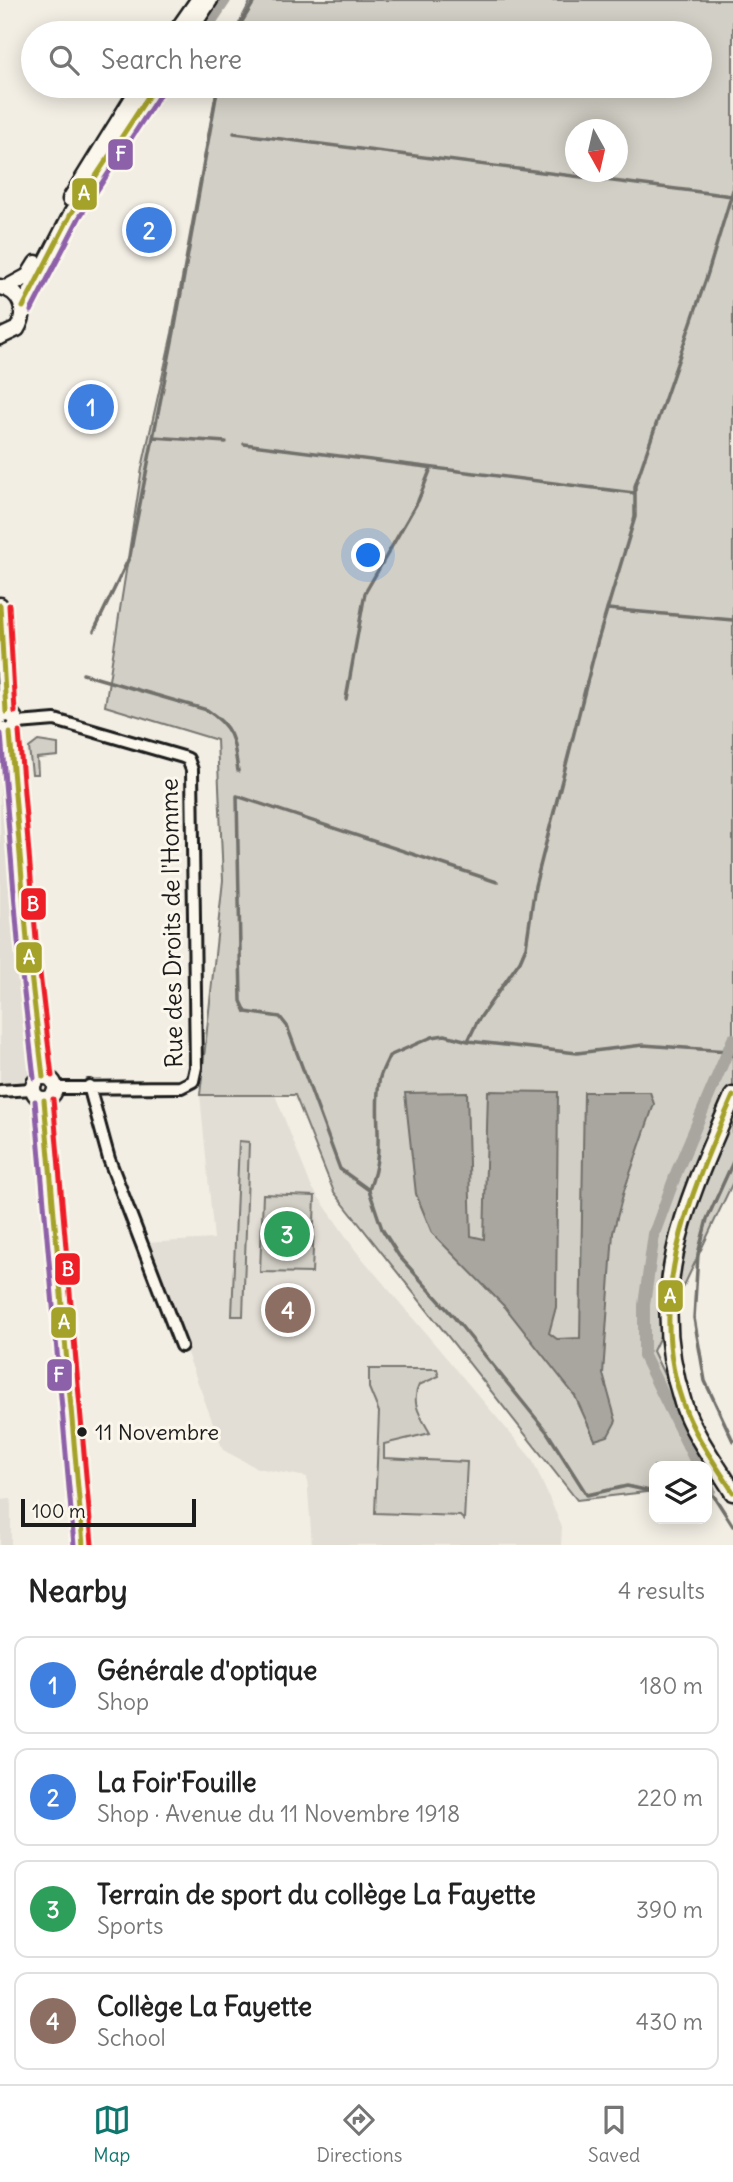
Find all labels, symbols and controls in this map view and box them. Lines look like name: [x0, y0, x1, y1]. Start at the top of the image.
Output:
search box: [21, 21, 712, 98]
icon: search: [45, 41, 83, 79]
text: Search here: [101, 43, 242, 76]
north arrow: [565, 119, 628, 182]
line badge: F: [107, 138, 134, 171]
text: F: [116, 142, 127, 166]
line badge: A: [71, 177, 98, 211]
text: A: [78, 181, 90, 205]
pin: 2: [126, 204, 172, 256]
pin: 1: [68, 381, 114, 433]
your location: [351, 538, 385, 572]
street label: Rue des Droits de l'Homme: [153, 778, 189, 1068]
line badge: B: [20, 887, 47, 921]
text: B: [27, 892, 39, 916]
line badge: A: [15, 941, 43, 974]
text: A: [23, 945, 35, 969]
pin: 3: [264, 1208, 310, 1260]
line badge: B: [54, 1252, 81, 1286]
text: B: [62, 1257, 74, 1281]
line badge: A: [657, 1279, 684, 1313]
pin: 4: [265, 1284, 311, 1336]
text: A: [664, 1284, 676, 1308]
line badge: A: [50, 1306, 77, 1339]
text: A: [58, 1310, 70, 1334]
line badge: F: [46, 1358, 73, 1392]
text: F: [54, 1363, 65, 1387]
place label: 11 Novembre: [95, 1418, 219, 1446]
marker: 11 Novembre: [75, 1425, 89, 1439]
map controls: [649, 1461, 712, 1524]
button: layers: [649, 1461, 712, 1524]
scale bar: [21, 1496, 196, 1528]
text: 100 m: [32, 1499, 86, 1523]
text: Nearby: [28, 1572, 128, 1610]
text: 4 results: [618, 1576, 705, 1605]
text: Générale d'optique: [97, 1654, 317, 1687]
text: 1: [48, 1671, 58, 1700]
text: 180 m: [640, 1671, 703, 1700]
text: Shop: [97, 1687, 149, 1716]
text: La Foir'Fouille: [97, 1766, 256, 1799]
text: 2: [47, 1783, 59, 1812]
text: 220 m: [637, 1783, 703, 1812]
text: Shop · Avenue du 11 Novembre 1918: [97, 1799, 460, 1828]
text: Terrain de sport du collège La Fayette: [97, 1878, 536, 1911]
text: 3: [46, 1895, 60, 1924]
text: 390 m: [636, 1895, 703, 1924]
text: Sports: [97, 1911, 163, 1940]
text: Collège La Fayette: [97, 1990, 312, 2023]
text: 4: [46, 2007, 60, 2036]
text: 430 m: [636, 2007, 703, 2036]
text: School: [97, 2023, 166, 2052]
tab: Map: [93, 2101, 131, 2167]
tab: Directions: [317, 2101, 402, 2167]
tab: Saved: [588, 2101, 640, 2167]

